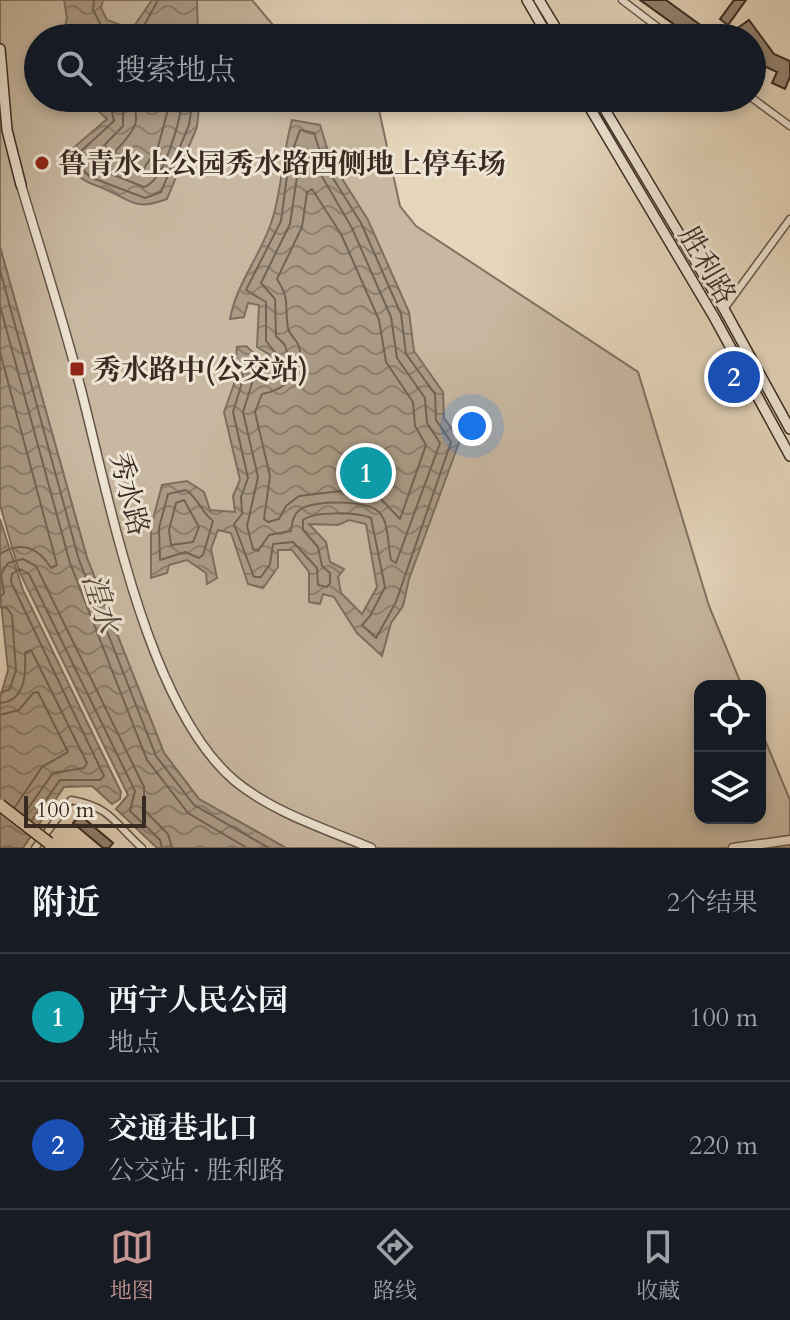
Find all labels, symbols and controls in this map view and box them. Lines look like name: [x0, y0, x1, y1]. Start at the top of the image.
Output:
search box: [24, 24, 766, 112]
icon: search: [52, 46, 96, 90]
text: 搜索地点: [116, 50, 236, 91]
place label: 鲁青水上公园秀水路西侧地上停车场: [58, 145, 506, 183]
marker: 鲁青水上公园秀水路西侧地上停车场: [33, 154, 51, 172]
street label: 胜利路: [670, 220, 745, 311]
pin: 2: [708, 347, 760, 407]
place label: 秀水路中(公交站): [93, 351, 308, 389]
marker: 秀水路中(公交站): [68, 360, 86, 378]
your location: [452, 406, 492, 446]
pin: 1: [340, 443, 392, 503]
street label: 秀水路: [100, 449, 158, 540]
water label: 湟水: [72, 568, 130, 641]
map controls: [694, 680, 766, 824]
button: locate: [694, 680, 766, 752]
button: layers: [694, 752, 766, 824]
scale bar: [24, 792, 146, 828]
text: 100 m: [36, 795, 94, 825]
text: 附近: [32, 880, 100, 926]
text: 2个结果: [667, 885, 758, 920]
text: 西宁人民公园: [108, 980, 288, 1021]
text: 1: [51, 1000, 65, 1035]
text: 100 m: [689, 1000, 758, 1035]
text: 地点: [108, 1025, 160, 1060]
text: 交通巷北口: [108, 1108, 258, 1149]
text: 2: [51, 1128, 65, 1163]
text: 220 m: [689, 1128, 758, 1163]
text: 公交站 · 胜利路: [108, 1153, 285, 1188]
tab: 地图: [110, 1225, 154, 1306]
tab: 路线: [373, 1225, 417, 1306]
tab: 收藏: [636, 1225, 680, 1306]

